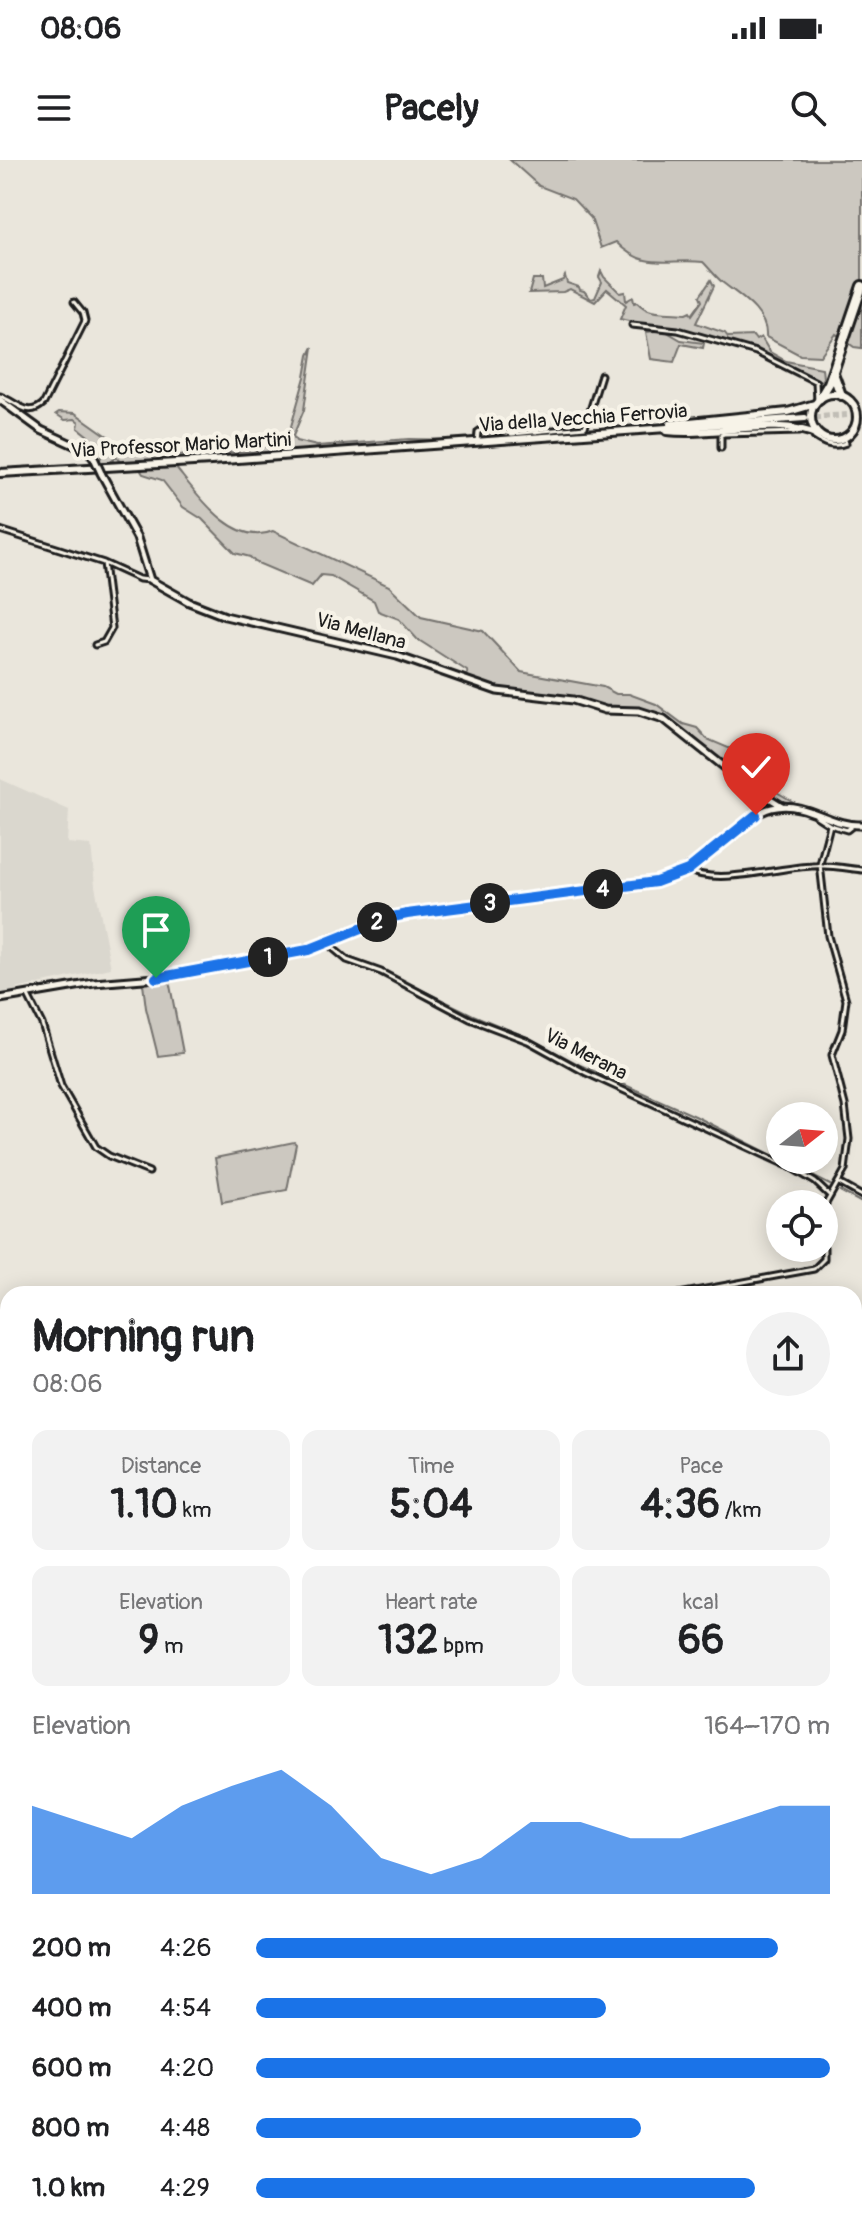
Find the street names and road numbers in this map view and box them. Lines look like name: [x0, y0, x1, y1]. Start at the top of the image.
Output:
street label: Via della Vecchia Ferrovia: [478, 398, 688, 438]
street label: Via Professor Mario Martini: [70, 427, 292, 463]
street label: Via Mellana: [313, 607, 409, 655]
street label: Via Merana: [540, 1022, 632, 1086]

